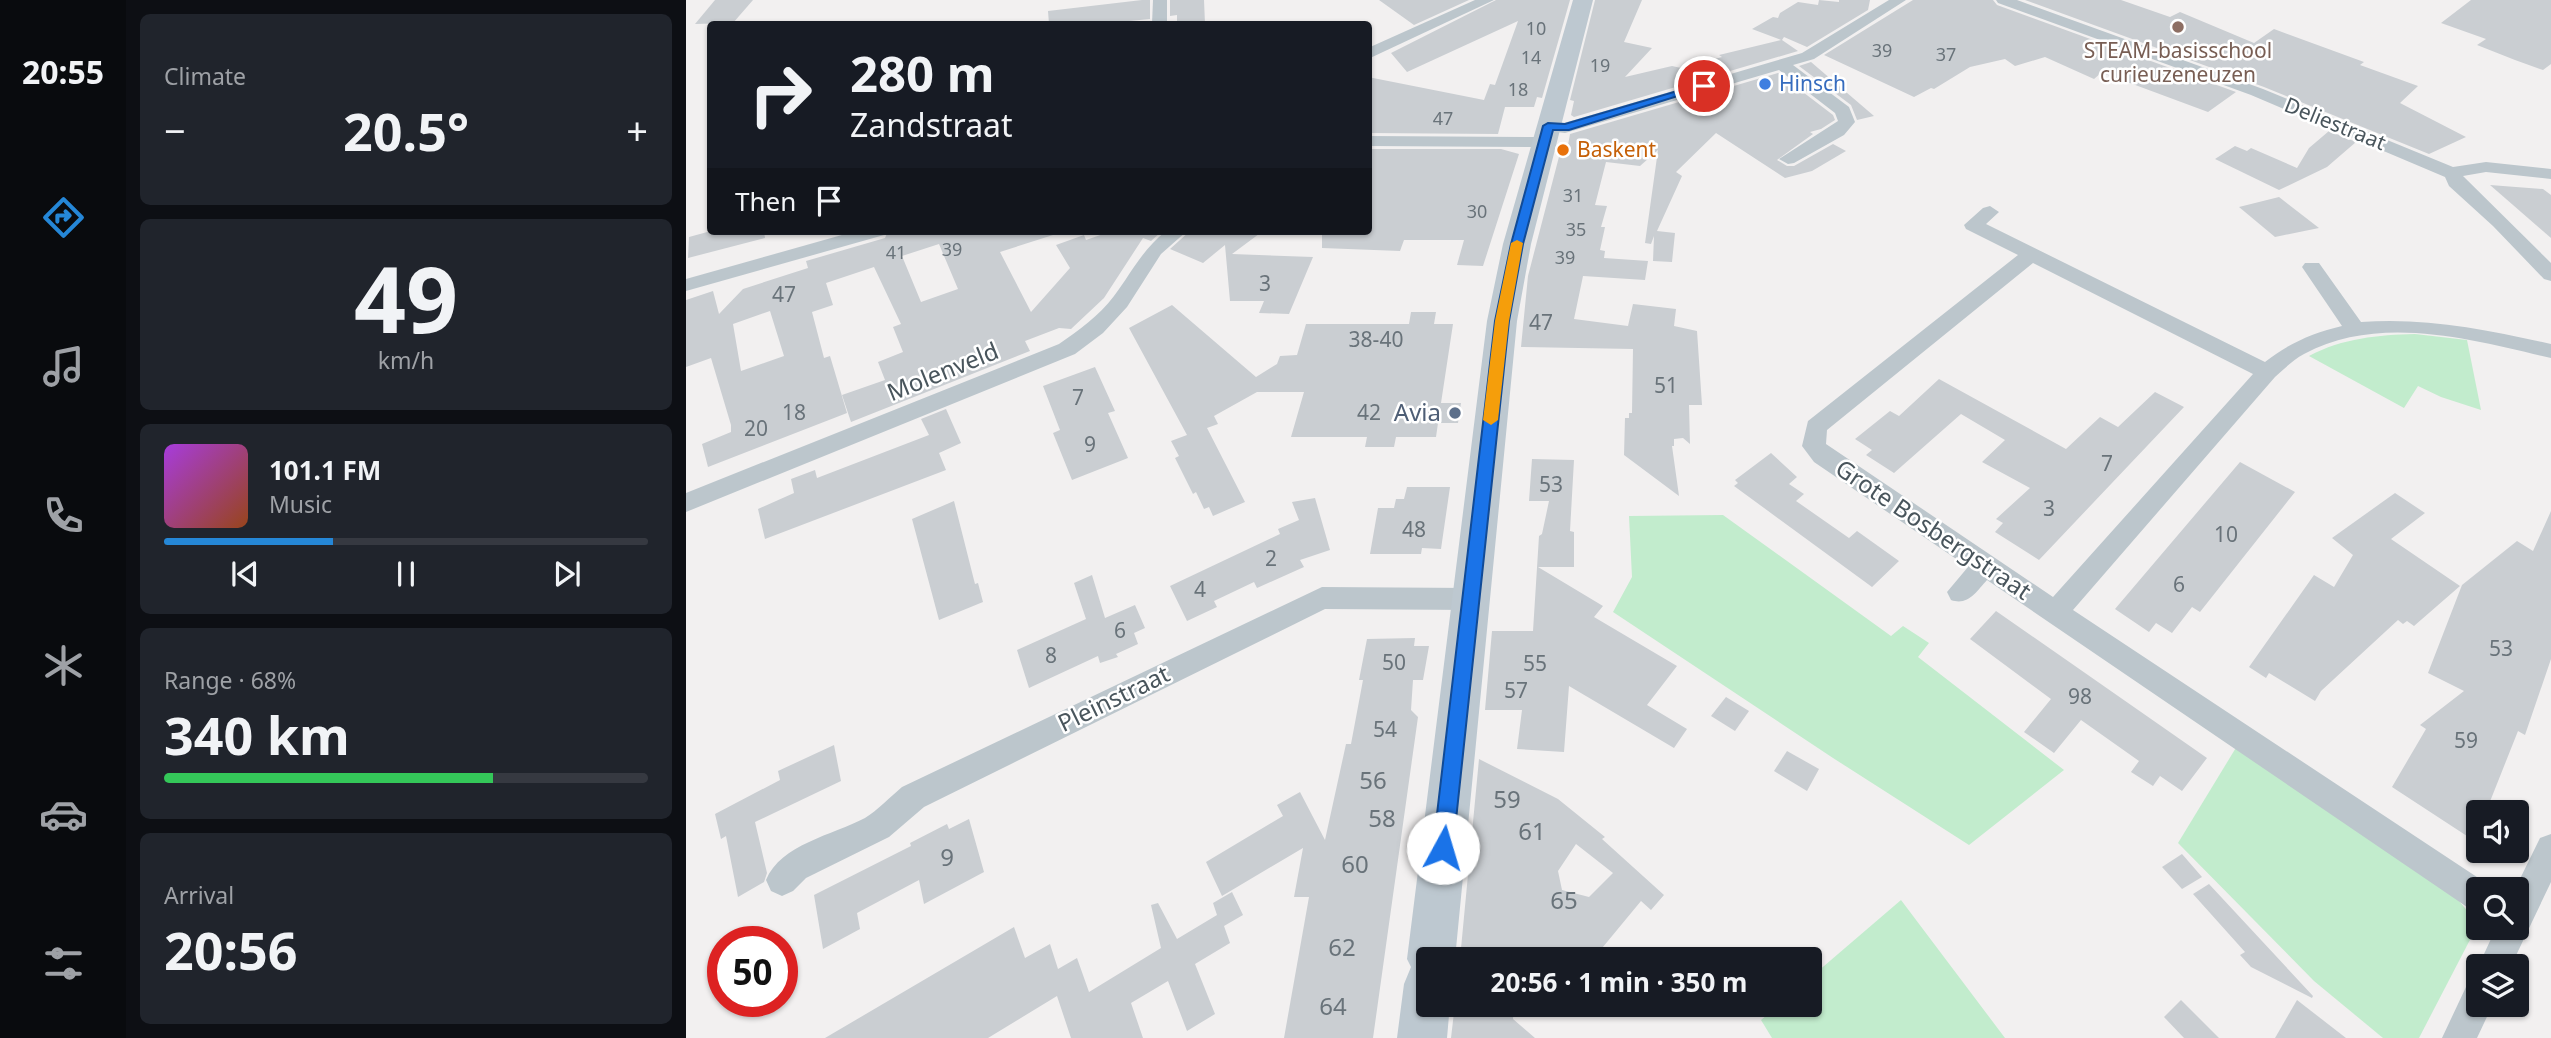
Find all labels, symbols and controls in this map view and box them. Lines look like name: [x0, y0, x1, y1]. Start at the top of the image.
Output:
house number: 10: [1526, 16, 1546, 40]
marker: STEAM-basisschool curieuzeneuzen: [2170, 19, 2186, 35]
place label: STEAM-basisschool curieuzeneuzen: [2084, 36, 2272, 88]
house number: 39: [1872, 38, 1892, 62]
text: 280 m: [850, 40, 995, 106]
house number: 37: [1936, 42, 1956, 66]
house number: 14: [1521, 45, 1541, 69]
icon: right: [735, 49, 826, 140]
text: 20:55: [22, 50, 104, 93]
house number: 19: [1590, 53, 1610, 77]
pin: [1674, 56, 1734, 116]
text: Climate: [164, 60, 246, 92]
icon: arrive: [1685, 67, 1723, 105]
place label: Hinsch: [1779, 69, 1846, 97]
marker: Hinsch: [1757, 76, 1773, 92]
house number: 18: [1508, 77, 1528, 101]
street label: Deliestraat: [2281, 90, 2391, 156]
text: 20.5°: [343, 95, 469, 166]
text: Zandstraat: [850, 103, 1013, 146]
text: −: [164, 104, 186, 156]
text: +: [626, 104, 648, 156]
house number: 47: [1433, 106, 1453, 130]
place label: Baskent: [1577, 135, 1657, 163]
marker: Baskent: [1555, 142, 1571, 158]
icon: arrive: [810, 182, 848, 220]
text: Then: [735, 183, 796, 219]
house number: 31: [1563, 183, 1583, 207]
icon: directions: [39, 193, 88, 242]
house number: 30: [1467, 199, 1487, 223]
house number: 35: [1566, 217, 1586, 241]
text: 49: [354, 236, 458, 360]
house number: 39: [942, 237, 962, 261]
house number: 41: [886, 240, 906, 264]
house number: 39: [1555, 245, 1575, 269]
house number: 3: [1259, 269, 1271, 297]
house number: 47: [772, 280, 796, 308]
house number: 47: [1529, 308, 1553, 336]
house number: 38-40: [1349, 325, 1403, 353]
street label: Molenveld: [882, 333, 1003, 408]
icon: music: [39, 342, 88, 391]
text: km/h: [378, 344, 434, 376]
house number: 51: [1654, 371, 1678, 399]
house number: 7: [1072, 383, 1084, 411]
place label: Avia: [1394, 395, 1441, 428]
house number: 18: [782, 398, 806, 426]
house number: 42: [1357, 398, 1381, 426]
marker: Avia: [1447, 405, 1463, 421]
house number: 20: [744, 414, 768, 442]
house number: 9: [1084, 430, 1096, 458]
house number: 7: [2101, 449, 2113, 477]
street label: Grote Bosbergstraat: [1830, 451, 2038, 607]
text: 101.1 FM: [269, 452, 381, 488]
house number: 53: [1539, 470, 1563, 498]
text: Music: [269, 488, 332, 520]
icon: phone: [39, 491, 88, 540]
house number: 3: [2043, 494, 2055, 522]
house number: 48: [1402, 515, 1426, 543]
house number: 10: [2214, 520, 2238, 548]
house number: 2: [1265, 544, 1277, 572]
icon: previous: [226, 555, 264, 593]
icon: pause: [387, 555, 425, 593]
icon: next: [548, 555, 586, 593]
house number: 6: [2173, 570, 2185, 598]
house number: 4: [1194, 575, 1206, 603]
house number: 6: [1114, 616, 1126, 644]
house number: 53: [2489, 634, 2513, 662]
icon: climate: [39, 641, 88, 690]
house number: 8: [1045, 641, 1057, 669]
house number: 50: [1382, 648, 1406, 676]
house number: 55: [1523, 649, 1547, 677]
street label: Pleinstraat: [1052, 656, 1175, 739]
text: Range · 68%: [164, 664, 296, 696]
house number: 57: [1504, 676, 1528, 704]
house number: 98: [2068, 682, 2092, 710]
text: 340 km: [164, 699, 350, 770]
house number: 54: [1373, 715, 1397, 743]
house number: 59: [2454, 726, 2478, 754]
house number: 56: [1359, 763, 1387, 796]
house number: 59: [1493, 782, 1521, 815]
icon: car: [39, 790, 88, 839]
map controls: [2466, 800, 2529, 1017]
button: sound: [2466, 800, 2529, 863]
house number: 58: [1368, 801, 1396, 834]
position arrow: [1406, 811, 1480, 885]
house number: 61: [1518, 814, 1546, 847]
house number: 9: [940, 840, 954, 873]
house number: 60: [1341, 847, 1369, 880]
button: search: [2466, 877, 2529, 940]
text: Arrival: [164, 879, 234, 911]
house number: 65: [1550, 883, 1578, 916]
text: 20:56: [164, 914, 298, 985]
speed limit sign: 50: [707, 926, 798, 1017]
house number: 62: [1328, 930, 1356, 963]
icon: filters: [39, 939, 88, 988]
button: layers: [2466, 954, 2529, 1017]
text: 20:56 · 1 min · 350 m: [1491, 964, 1747, 1000]
house number: 64: [1319, 989, 1347, 1022]

